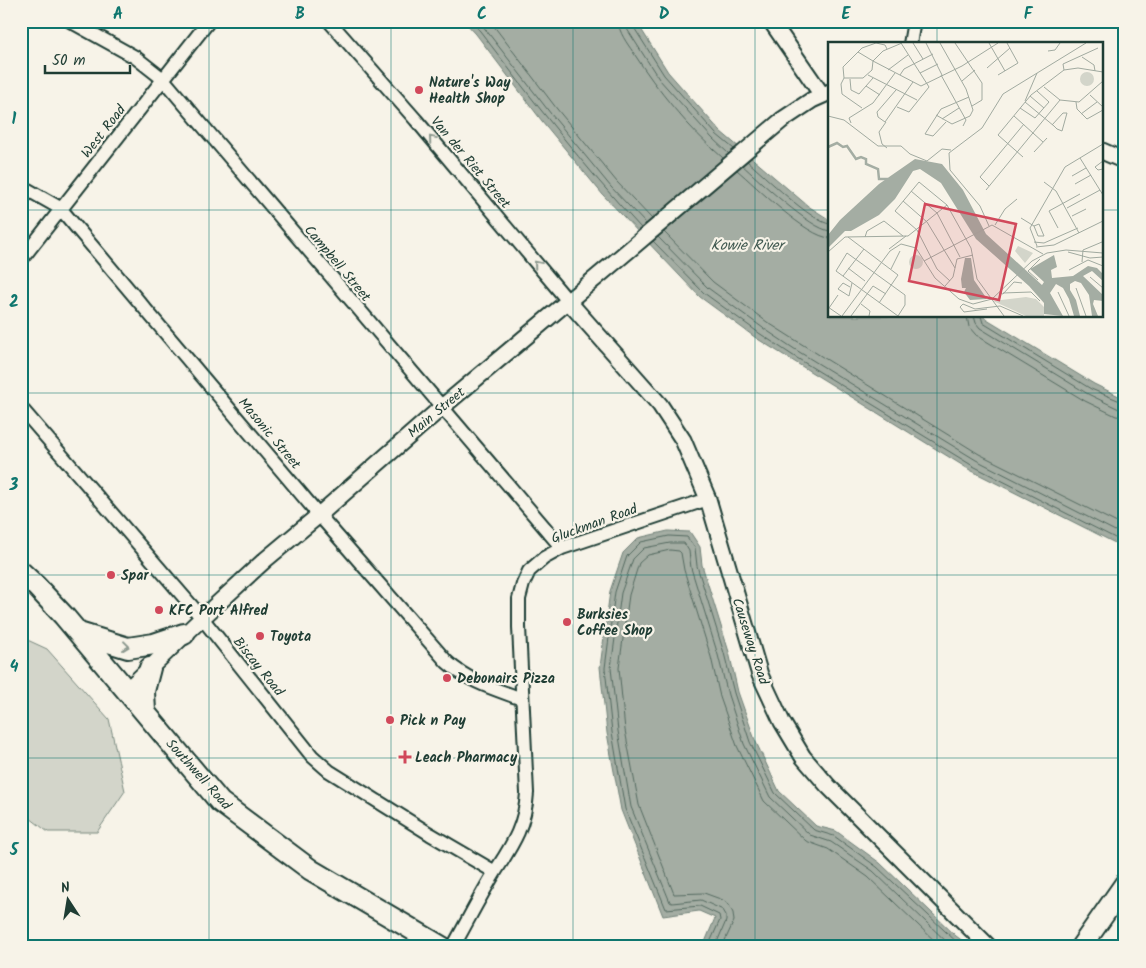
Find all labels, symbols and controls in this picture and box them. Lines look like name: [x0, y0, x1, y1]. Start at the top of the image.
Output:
text: A: [113, 2, 123, 27]
text: B: [295, 2, 305, 27]
text: C: [477, 2, 487, 27]
text: D: [659, 2, 670, 27]
text: E: [842, 2, 852, 27]
text: F: [1024, 2, 1034, 27]
scale bar: [45, 42, 130, 74]
inset map: [828, 42, 1104, 318]
text: 50 m: [52, 49, 86, 73]
place label: Nature's Way Health Shop: [429, 72, 511, 110]
marker: Nature's Way Health Shop: [413, 84, 425, 96]
street label: West Road: [76, 99, 132, 163]
text: 1: [12, 107, 17, 132]
street label: Van der Riet Street: [425, 112, 516, 214]
one-way arrow: [430, 136, 438, 145]
street label: Campbell Street: [298, 220, 376, 307]
water label: Kowie River: [711, 234, 786, 258]
one-way arrow: [533, 260, 542, 269]
text: 2: [9, 290, 19, 315]
street label: Main Street: [403, 382, 471, 444]
street label: Masonic Street: [233, 393, 306, 475]
text: 3: [9, 473, 19, 498]
street label: Gluckman Road: [548, 498, 642, 550]
place label: Spar: [121, 565, 149, 587]
marker: Spar: [105, 569, 117, 581]
street label: Causeway Road: [726, 595, 775, 689]
place label: KFC Port Alfred: [169, 600, 268, 622]
marker: KFC Port Alfred: [153, 604, 165, 616]
place label: Burksies Coffee Shop: [577, 604, 653, 642]
marker: Burksies Coffee Shop: [561, 616, 573, 628]
place label: Toyota: [270, 626, 311, 648]
marker: Toyota: [254, 630, 266, 642]
street label: Biscay Road: [227, 632, 290, 702]
one-way arrow: [122, 640, 130, 651]
text: 4: [10, 655, 19, 680]
place label: Debonairs Pizza: [457, 668, 555, 690]
marker: Debonairs Pizza: [441, 672, 453, 684]
place label: Pick n Pay: [400, 710, 466, 732]
marker: Pick n Pay: [384, 714, 396, 726]
street label: Southwell Road: [160, 734, 237, 816]
place label: Leach Pharmacy: [415, 747, 518, 769]
marker: Leach Pharmacy: [399, 751, 411, 763]
text: 5: [9, 838, 20, 863]
north arrow: [42, 876, 92, 926]
text: N: [59, 877, 72, 900]

